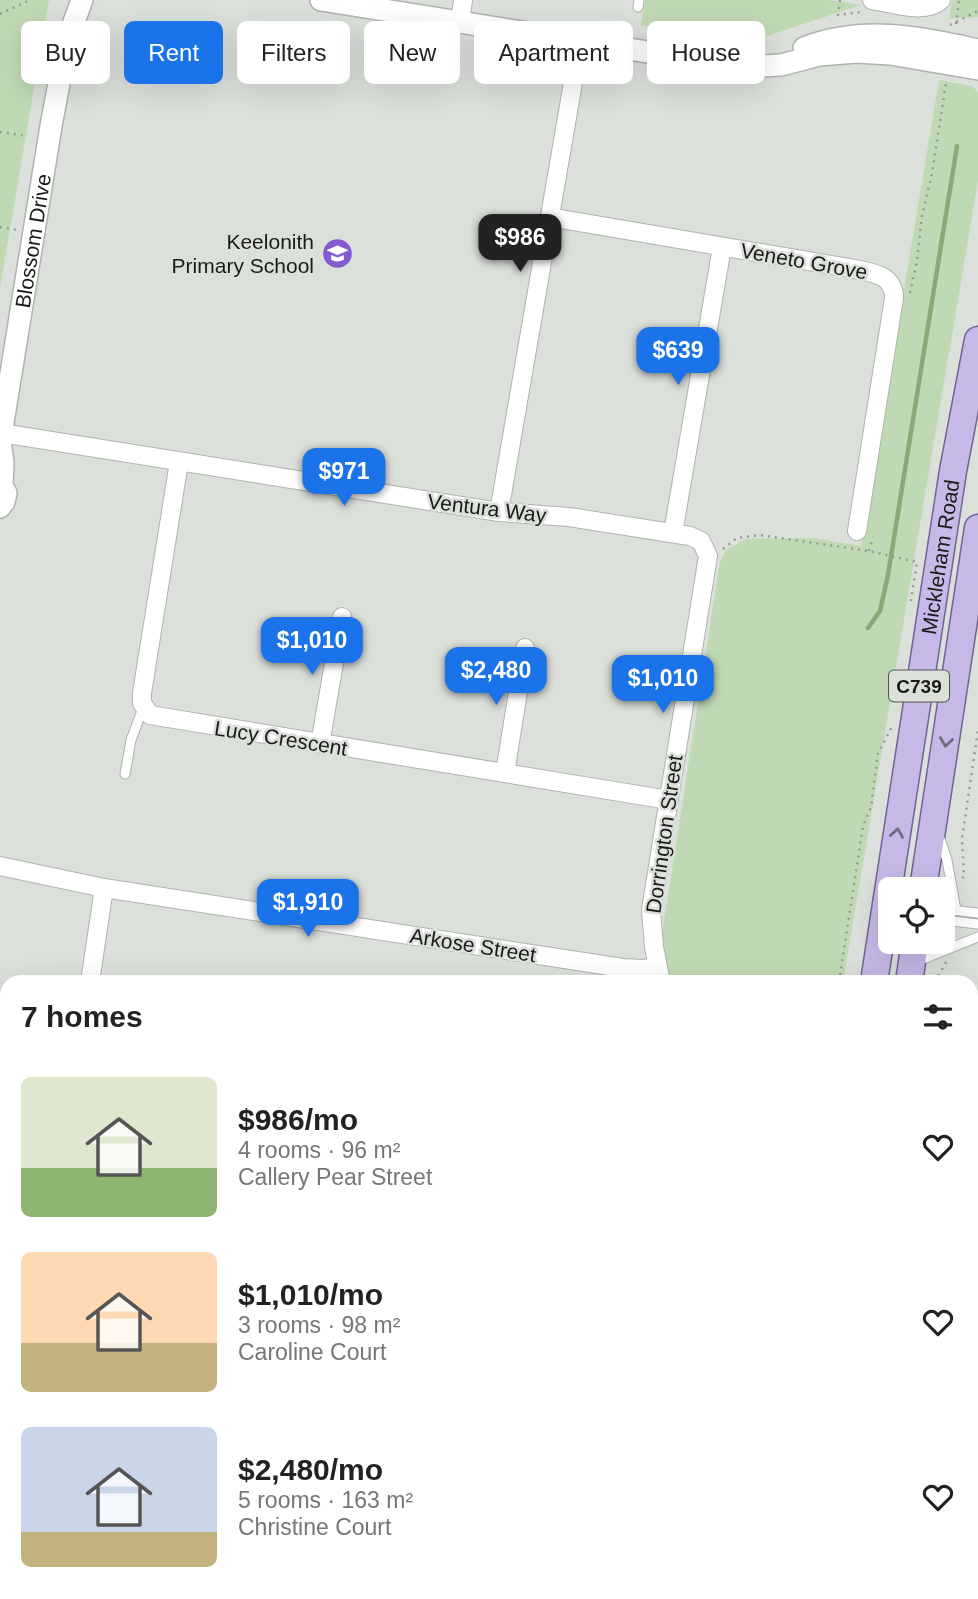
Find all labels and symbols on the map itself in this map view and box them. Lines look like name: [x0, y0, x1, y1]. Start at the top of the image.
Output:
street label: Blossom Drive: [10, 172, 55, 310]
pin: $986: [479, 215, 561, 274]
place label: Keelonith Primary School: [172, 230, 314, 277]
school or university icon: Keelonith Primary School: [320, 236, 354, 270]
street label: Veneto Grove: [739, 239, 869, 283]
pin: $639: [637, 328, 719, 387]
pin: $971: [303, 448, 385, 508]
street label: Mickleham Road: [916, 478, 963, 636]
street label: Ventura Way: [426, 489, 548, 527]
pin: $1,010: [255, 618, 369, 677]
pin: $2,480: [439, 648, 553, 707]
pin: $1,010: [606, 656, 720, 715]
road number: C739: [889, 670, 949, 702]
street label: Lucy Crescent: [213, 716, 349, 760]
one-way arrow: [938, 736, 953, 747]
street label: Dorrington Street: [641, 753, 687, 915]
one-way arrow: [889, 827, 904, 839]
pin: $1,910: [251, 880, 365, 939]
street label: Arkose Street: [408, 924, 538, 966]

